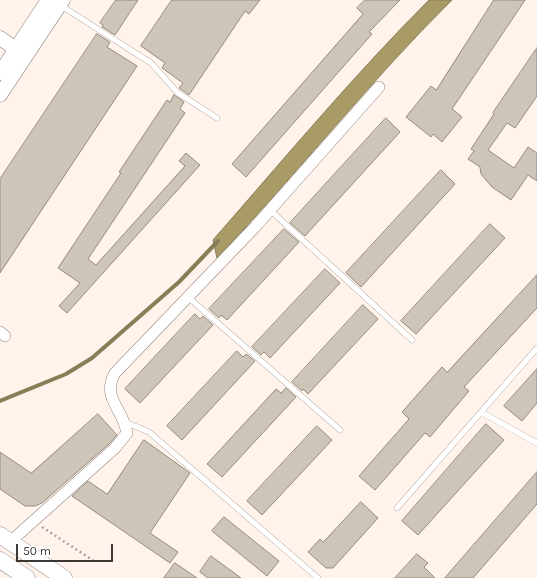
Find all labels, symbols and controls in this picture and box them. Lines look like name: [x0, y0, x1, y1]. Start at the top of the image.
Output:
scale bar: [18, 536, 115, 562]
text: 50 m: [23, 544, 51, 558]

